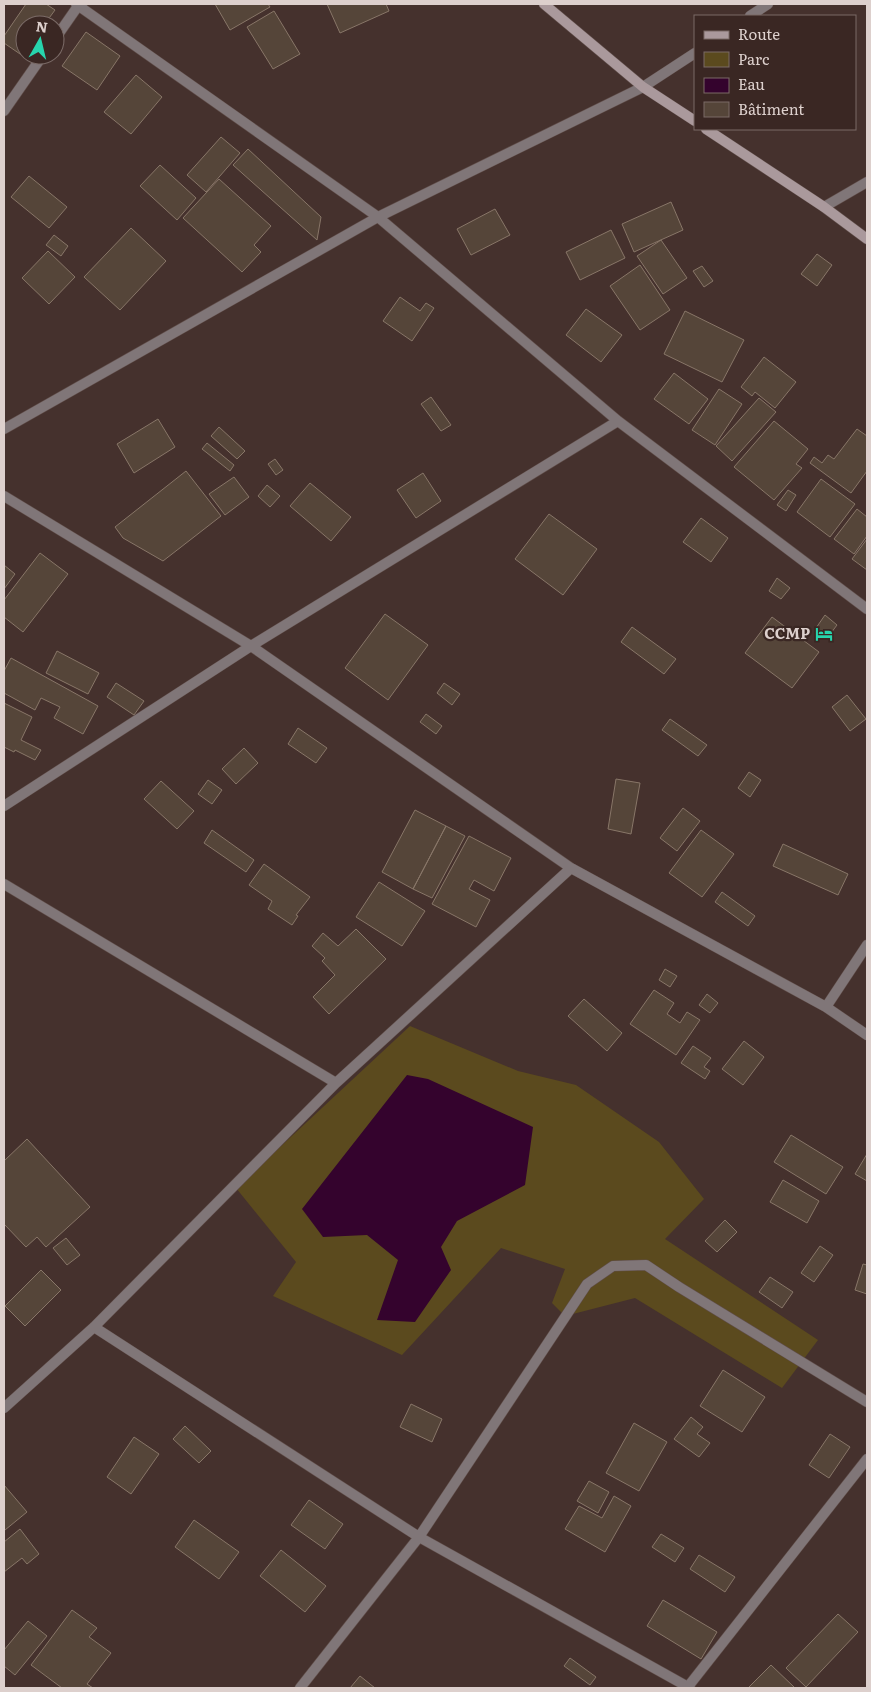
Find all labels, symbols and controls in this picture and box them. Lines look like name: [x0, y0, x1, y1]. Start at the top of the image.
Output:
north arrow: [15, 15, 65, 65]
text: N: [35, 15, 49, 37]
legend: [694, 15, 856, 130]
text: Route: [738, 22, 780, 45]
text: Parc: [738, 47, 770, 70]
text: Eau: [738, 72, 765, 95]
text: Bâtiment: [738, 97, 804, 120]
place label: CCMP: [764, 621, 810, 644]
hotel icon: CCMP: [814, 624, 834, 644]

